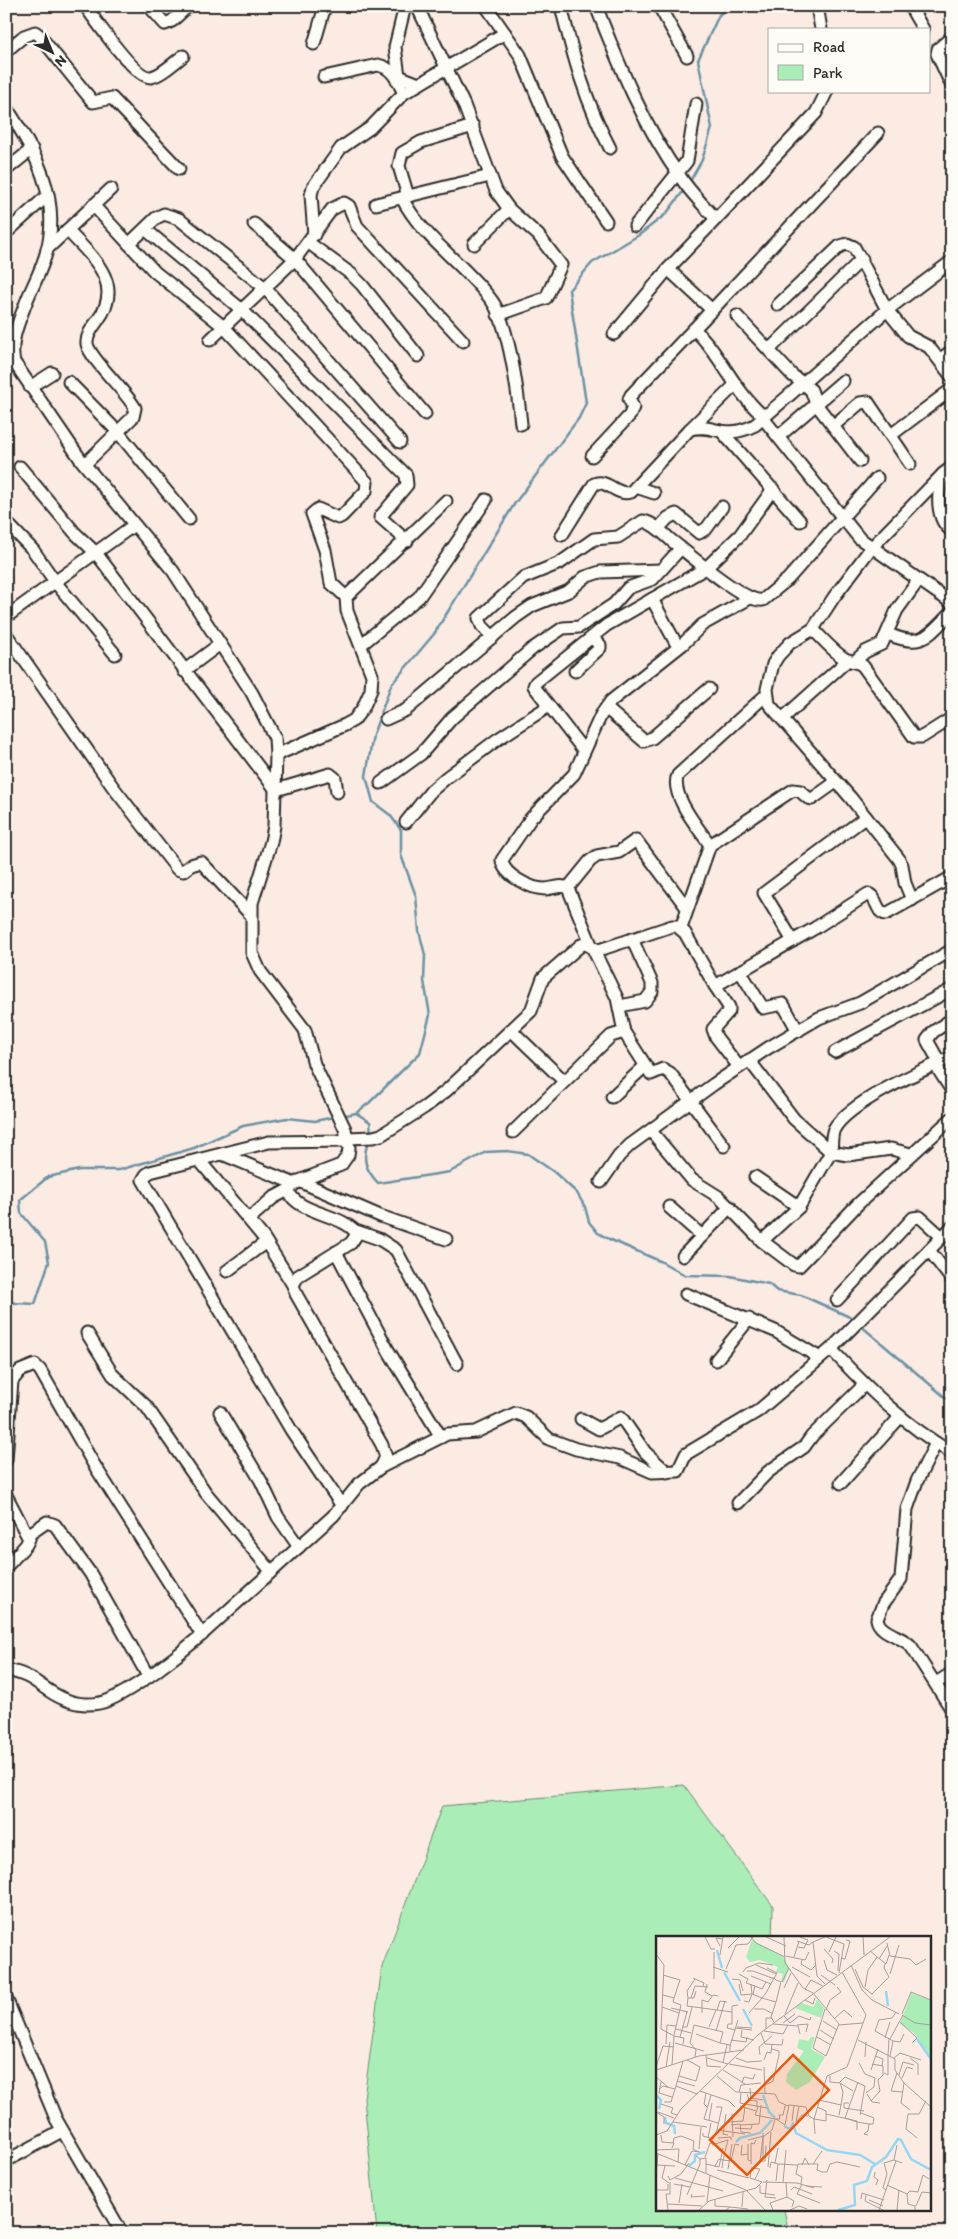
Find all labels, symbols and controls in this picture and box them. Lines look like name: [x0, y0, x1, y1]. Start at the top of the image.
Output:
north arrow: [28, 28, 78, 78]
legend: [768, 28, 930, 92]
text: Road: [813, 38, 846, 56]
text: N: [51, 52, 70, 70]
text: Park: [813, 64, 843, 82]
inset map: [656, 1936, 930, 2212]

